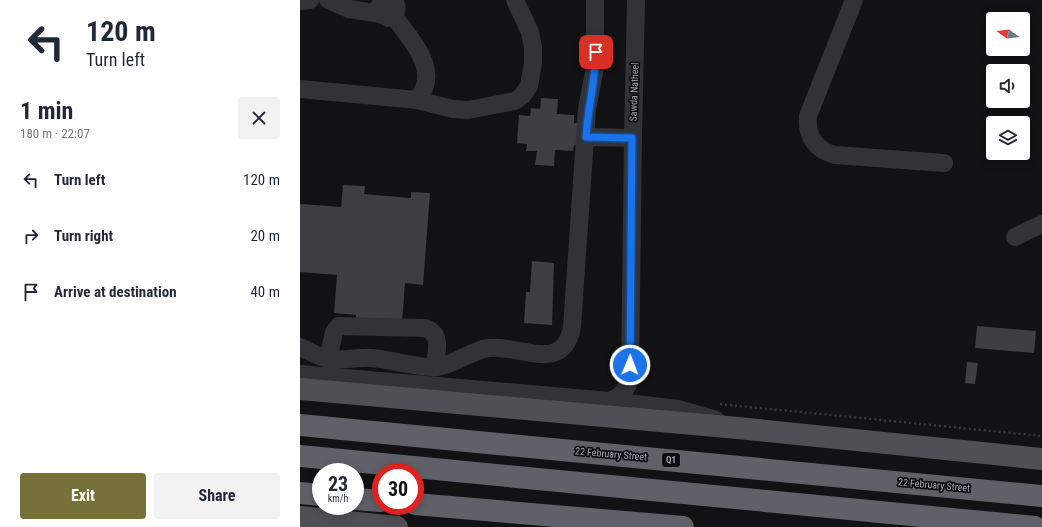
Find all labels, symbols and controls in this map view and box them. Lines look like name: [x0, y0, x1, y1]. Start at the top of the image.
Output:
north arrow: [986, 12, 1030, 56]
map controls: [986, 12, 1030, 160]
text: 120 m: [86, 15, 156, 48]
icon: left: [20, 16, 72, 68]
pin: [579, 35, 613, 69]
icon: arrive: [585, 41, 607, 63]
text: Turn left: [86, 49, 145, 70]
street label: Sawda Natheel: [627, 62, 641, 122]
button: sound: [986, 64, 1030, 108]
text: 1 min: [20, 97, 73, 125]
button: close: [238, 97, 280, 139]
button: layers: [986, 116, 1030, 160]
text: 180 m · 22:07: [20, 126, 90, 141]
icon: left: [20, 169, 42, 191]
text: Turn left: [54, 171, 105, 189]
text: 120 m: [243, 171, 280, 189]
icon: right: [20, 225, 42, 247]
text: Turn right: [54, 227, 113, 245]
text: 20 m: [250, 227, 280, 245]
icon: arrive: [20, 281, 42, 303]
text: Arrive at destination: [54, 283, 177, 301]
text: 40 m: [250, 283, 280, 301]
position arrow: [609, 344, 651, 386]
street label: 22 February Street: [575, 445, 647, 463]
road number: Q1: [662, 453, 680, 467]
speed limit sign: 30: [372, 463, 424, 515]
text: 23: [328, 472, 348, 496]
button: Exit: [20, 473, 146, 519]
button: Share: [154, 473, 280, 519]
street label: 22 February Street: [898, 476, 970, 494]
text: km/h: [328, 493, 348, 504]

